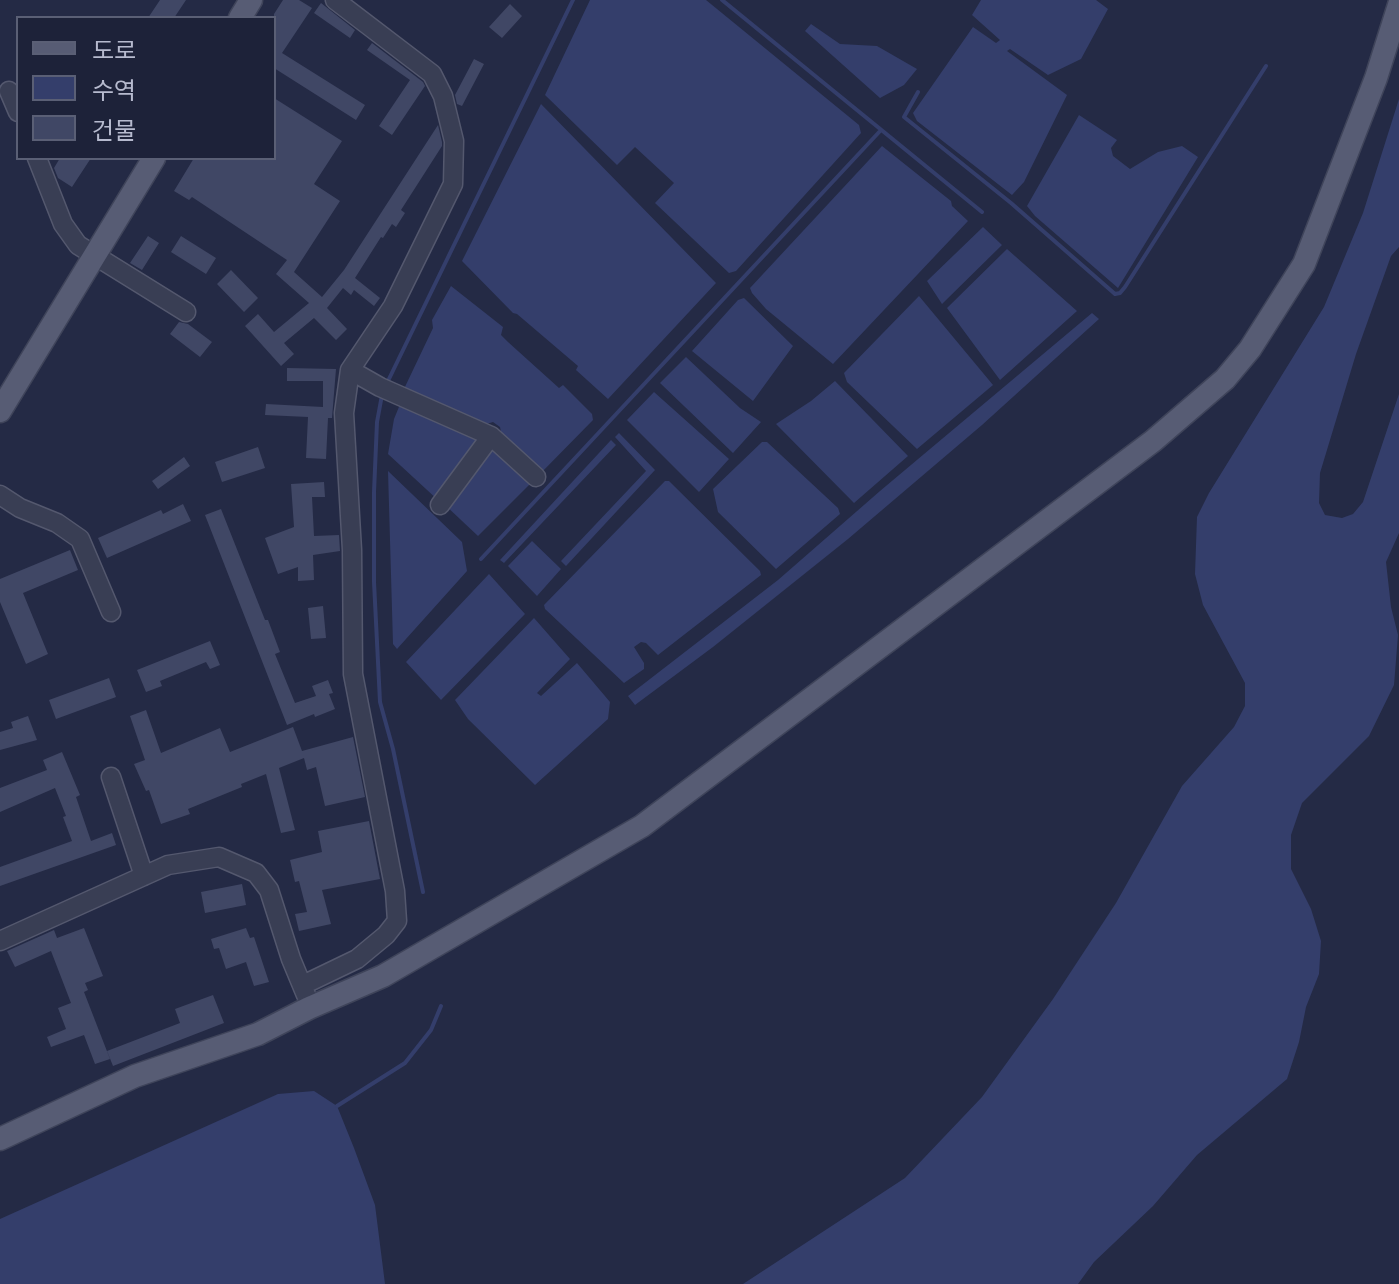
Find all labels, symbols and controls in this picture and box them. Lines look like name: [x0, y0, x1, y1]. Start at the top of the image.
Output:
legend: [16, 16, 276, 160]
text: 도로: [92, 37, 136, 65]
text: 수역: [92, 77, 136, 105]
text: 건물: [92, 117, 136, 145]

